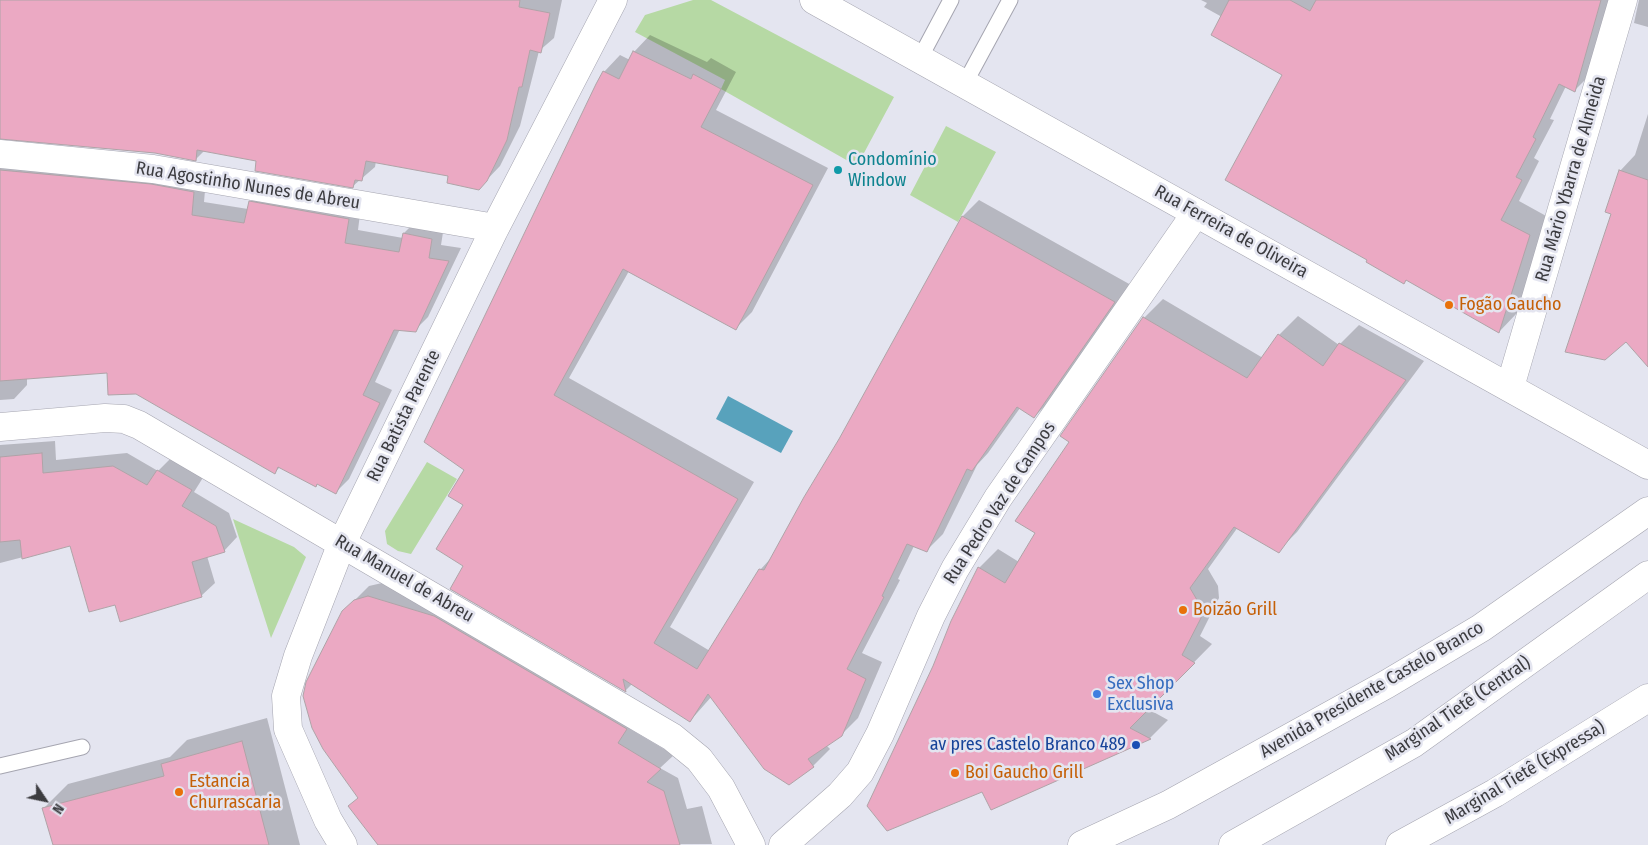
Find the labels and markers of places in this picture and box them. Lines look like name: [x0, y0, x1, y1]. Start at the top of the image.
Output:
place label: Condomínio Window: [848, 149, 937, 192]
marker: Condomínio Window: [832, 164, 844, 176]
place label: Fogão Gaucho: [1459, 294, 1562, 316]
marker: Fogão Gaucho: [1443, 299, 1455, 311]
place label: Boizão Grill: [1193, 599, 1277, 621]
marker: Boizão Grill: [1177, 604, 1189, 616]
place label: Sex Shop Exclusiva: [1107, 673, 1174, 716]
marker: Sex Shop Exclusiva: [1091, 688, 1103, 700]
place label: av pres Castelo Branco 489: [930, 734, 1126, 756]
marker: av pres Castelo Branco 489: [1130, 739, 1142, 751]
place label: Boi Gaucho Grill: [965, 762, 1083, 784]
marker: Boi Gaucho Grill: [949, 767, 961, 779]
place label: Estancia Churrascaria: [189, 771, 281, 814]
marker: Estancia Churrascaria: [173, 786, 185, 798]

